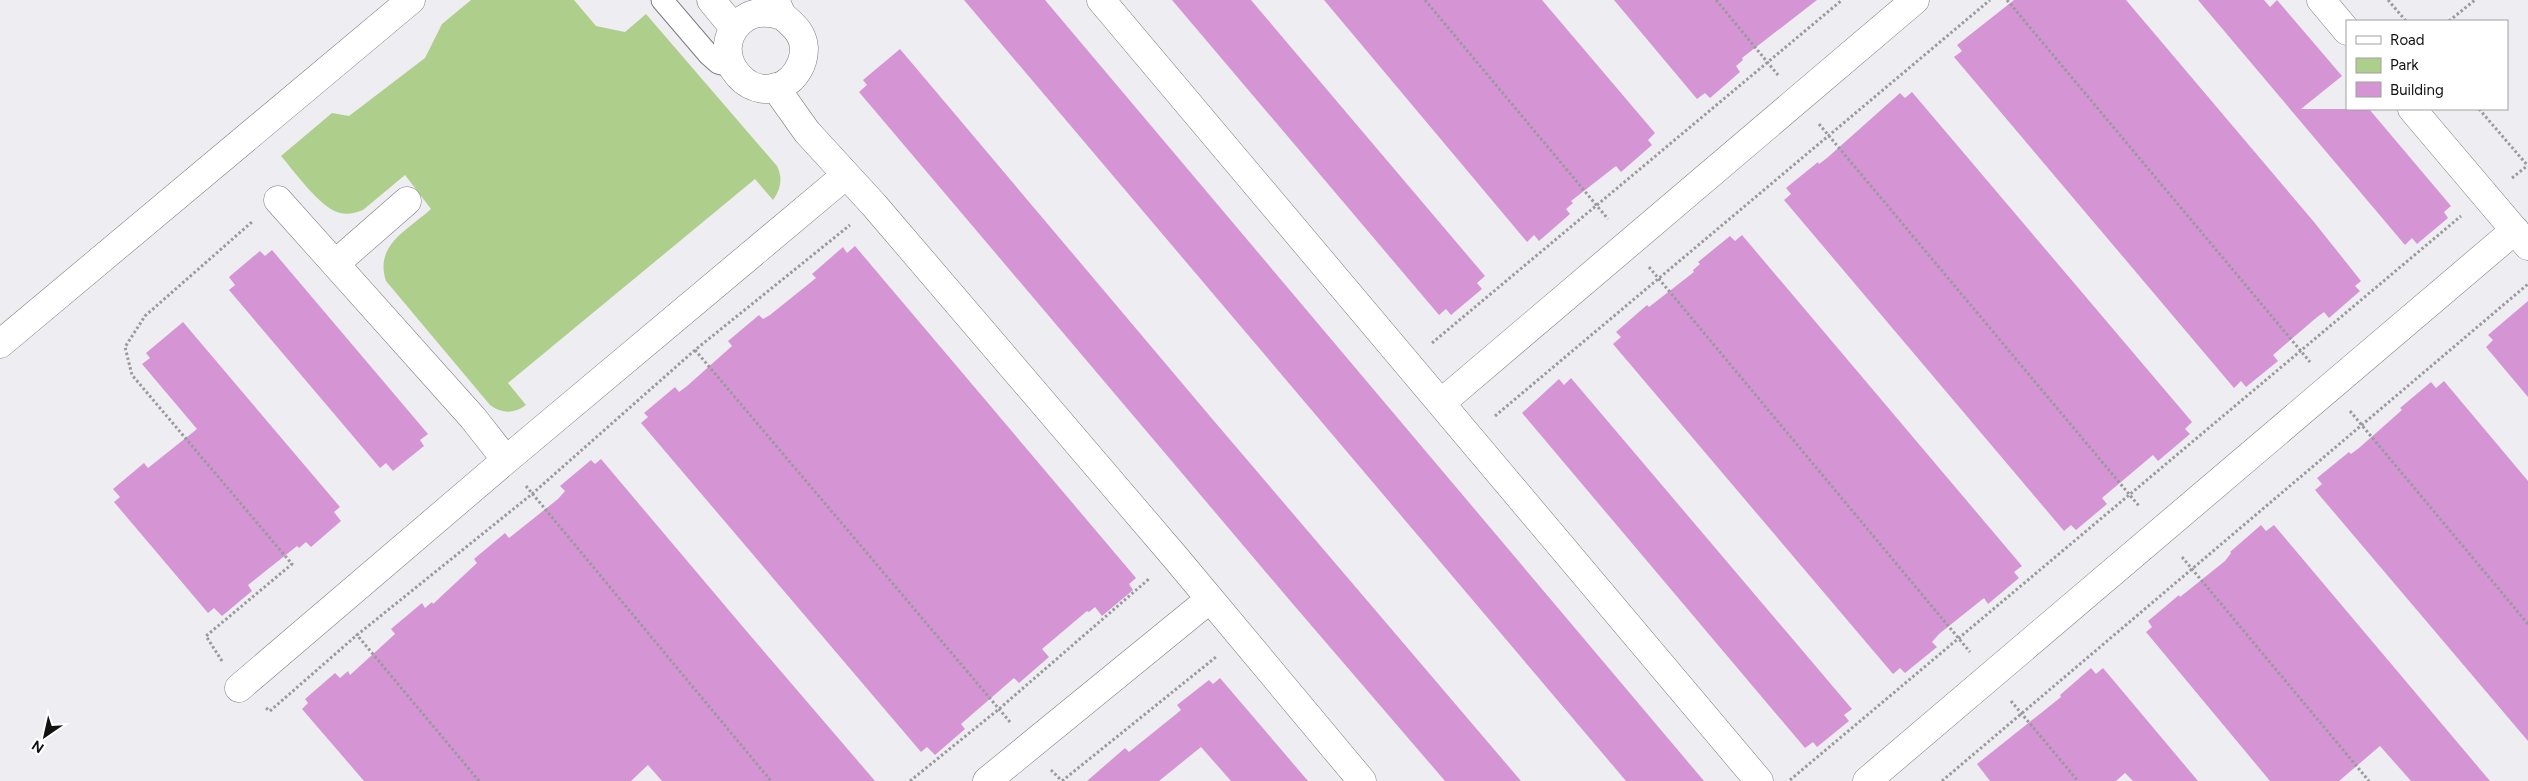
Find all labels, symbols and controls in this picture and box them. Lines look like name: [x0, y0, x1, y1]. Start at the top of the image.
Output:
legend: [2346, 20, 2508, 110]
text: Road: [2390, 31, 2425, 49]
text: Park: [2390, 56, 2419, 74]
text: Building: [2390, 81, 2444, 99]
north arrow: [20, 711, 70, 761]
text: N: [29, 736, 47, 756]

